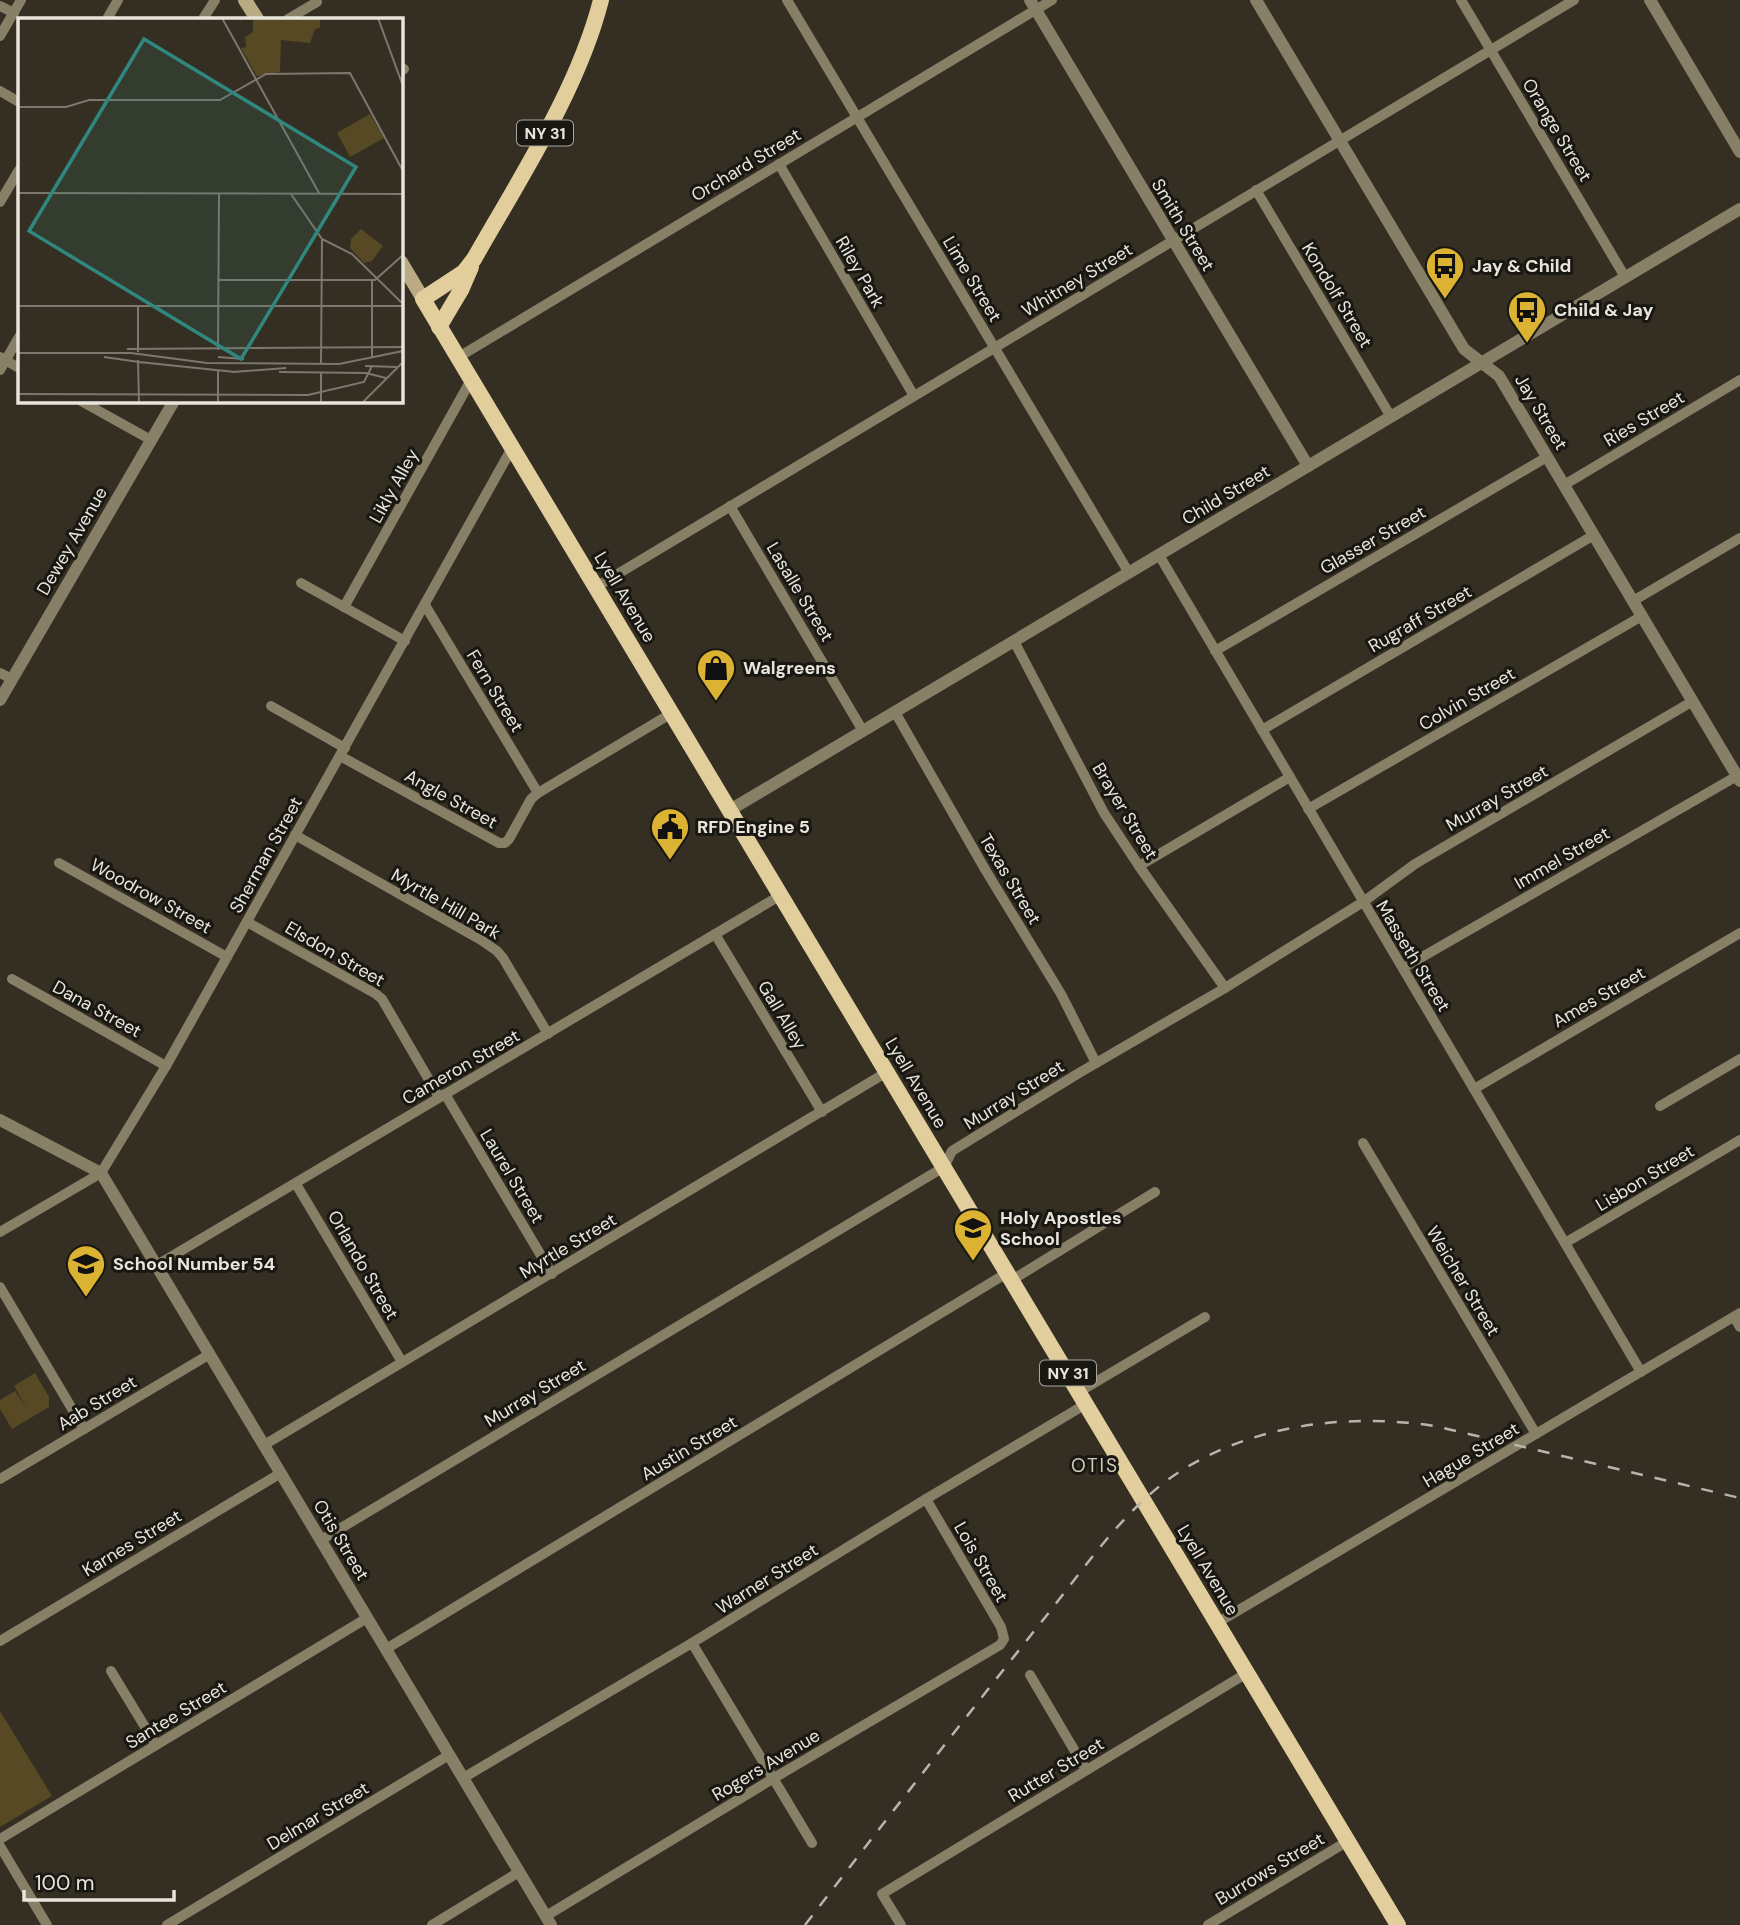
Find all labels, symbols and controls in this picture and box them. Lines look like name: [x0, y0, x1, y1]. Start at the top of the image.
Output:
inset map: [18, 18, 402, 402]
street label: Orange Street: [1517, 74, 1597, 186]
road number: NY 31: [517, 120, 573, 146]
street label: Orchard Street: [687, 123, 805, 207]
street label: Smith Street: [1146, 174, 1220, 276]
street label: Riley Park: [830, 232, 890, 312]
street label: Lime Street: [937, 232, 1007, 326]
street label: Whitney Street: [1017, 237, 1137, 323]
street label: Kondolf Street: [1296, 238, 1378, 352]
bus stop icon: Jay & Child: [1424, 245, 1466, 300]
place label: Jay & Child: [1472, 254, 1571, 278]
bus stop icon: Child & Jay: [1506, 289, 1548, 344]
place label: Child & Jay: [1554, 298, 1653, 322]
street label: Jay Street: [1509, 370, 1573, 454]
street label: Ries Street: [1599, 386, 1689, 452]
street label: Likly Alley: [364, 445, 424, 527]
street label: Child Street: [1178, 459, 1274, 531]
street label: Dewey Avenue: [31, 482, 113, 600]
street label: Glasser Street: [1316, 500, 1430, 580]
street label: Lasalle Street: [761, 538, 839, 646]
street label: Lyell Avenue: [589, 547, 661, 647]
street label: Rugraff Street: [1364, 580, 1476, 658]
street label: Fern Street: [461, 645, 529, 737]
shop icon: Walgreens: [695, 647, 737, 702]
place label: Walgreens: [743, 656, 836, 680]
street label: Colvin Street: [1414, 662, 1520, 736]
street label: Brayer Street: [1087, 758, 1163, 864]
street label: Murray Street: [1442, 759, 1552, 837]
street label: Angle Street: [400, 764, 502, 834]
street label: Sherman Street: [224, 792, 308, 918]
public building icon: RFD Engine 5: [649, 806, 691, 861]
place label: RFD Engine 5: [697, 815, 810, 839]
street label: Immel Street: [1510, 821, 1614, 895]
street label: Texas Street: [973, 829, 1047, 929]
street label: Woodrow Street: [86, 853, 216, 939]
street label: Myrtle Hill Park: [387, 863, 505, 945]
street label: Masseth Street: [1370, 896, 1456, 1016]
street label: Elsdon Street: [281, 916, 389, 992]
street label: Ames Street: [1548, 961, 1650, 1033]
street label: Dana Street: [48, 975, 146, 1043]
street label: Gall Alley: [752, 976, 812, 1054]
street label: Cameron Street: [398, 1024, 524, 1110]
street label: Lyell Avenue: [880, 1033, 952, 1133]
street label: Murray Street: [959, 1055, 1069, 1135]
street label: Laurel Street: [474, 1124, 550, 1228]
street label: Lisbon Street: [1591, 1139, 1699, 1217]
street label: Orlando Street: [322, 1206, 404, 1324]
place label: Holy Apostles School: [1000, 1206, 1122, 1251]
school or university icon: Holy Apostles School: [952, 1207, 994, 1262]
street label: Myrtle Street: [515, 1208, 621, 1284]
street label: Weicher Street: [1421, 1222, 1505, 1340]
school or university icon: School Number 54: [65, 1243, 107, 1298]
place label: School Number 54: [113, 1252, 275, 1276]
street label: Murray Street: [480, 1353, 590, 1433]
road number: NY 31: [1040, 1360, 1096, 1386]
street label: Aab Street: [53, 1370, 141, 1436]
street label: Austin Street: [636, 1410, 742, 1486]
street label: Hague Street: [1418, 1417, 1524, 1493]
district label: OTIS: [1071, 1453, 1119, 1478]
street label: Otis Street: [307, 1495, 375, 1585]
street label: Karnes Street: [78, 1504, 186, 1582]
street label: Lois Street: [948, 1517, 1014, 1607]
street label: Lyell Avenue: [1172, 1520, 1244, 1620]
street label: Warner Street: [711, 1538, 823, 1620]
street label: Santee Street: [121, 1675, 231, 1755]
street label: Rogers Avenue: [708, 1723, 824, 1807]
street label: Rutter Street: [1004, 1732, 1108, 1808]
street label: Delmar Street: [263, 1776, 373, 1856]
street label: Burrows Street: [1211, 1827, 1329, 1911]
scale bar: [24, 1858, 175, 1902]
text: 100 m: [35, 1869, 95, 1897]

